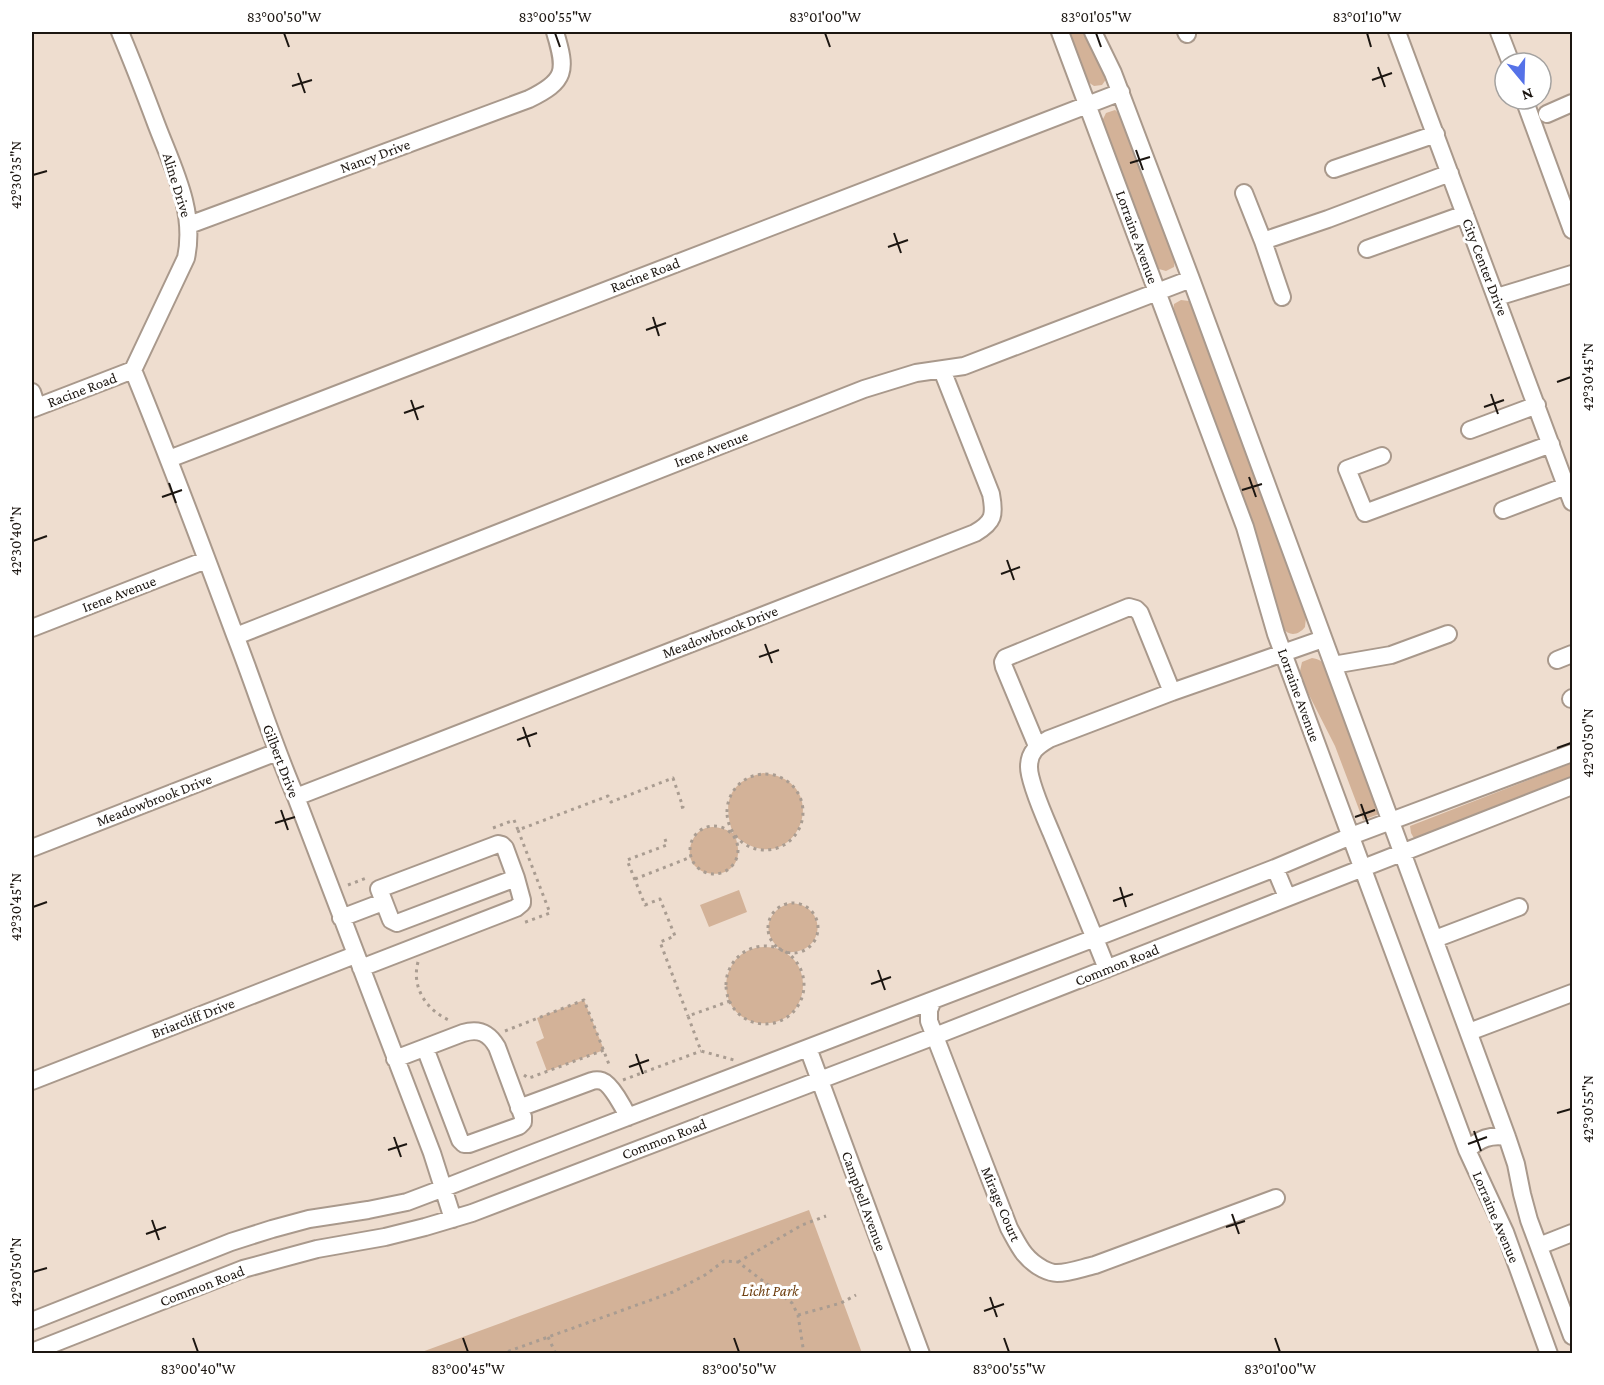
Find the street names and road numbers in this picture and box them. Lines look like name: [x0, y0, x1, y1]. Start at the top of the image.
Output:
street label: Nancy Drive: [338, 136, 413, 177]
street label: Aline Drive: [160, 151, 194, 220]
street label: Lorraine Avenue: [1113, 188, 1161, 286]
street label: City Center Drive: [1458, 216, 1511, 319]
street label: Racine Road: [608, 254, 682, 296]
street label: Racine Road: [45, 369, 119, 411]
street label: Irene Avenue: [672, 427, 751, 470]
street label: Irene Avenue: [80, 572, 159, 615]
street label: Meadowbrook Drive: [660, 602, 780, 661]
street label: Lorraine Avenue: [1275, 646, 1323, 744]
street label: Gilbert Drive: [260, 722, 302, 800]
street label: Meadowbrook Drive: [94, 770, 214, 829]
street label: Common Road: [1073, 941, 1161, 989]
street label: Briarcliff Drive: [149, 995, 237, 1041]
street label: Common Road: [620, 1116, 709, 1162]
street label: Campbell Avenue: [838, 1149, 890, 1254]
street label: Mirage Court: [977, 1164, 1024, 1245]
street label: Lorraine Avenue: [1470, 1169, 1523, 1266]
street label: Common Road: [158, 1263, 247, 1309]

